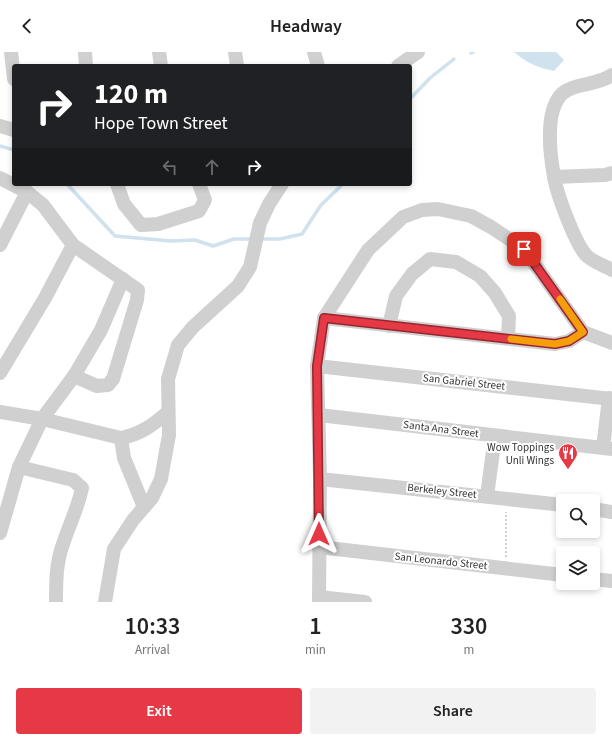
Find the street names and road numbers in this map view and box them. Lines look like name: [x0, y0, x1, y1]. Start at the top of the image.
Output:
street label: San Gabriel Street: [422, 370, 506, 394]
street label: Santa Ana Street: [402, 417, 480, 441]
street label: Berkeley Street: [407, 480, 478, 502]
street label: San Leonardo Street: [394, 549, 488, 573]

